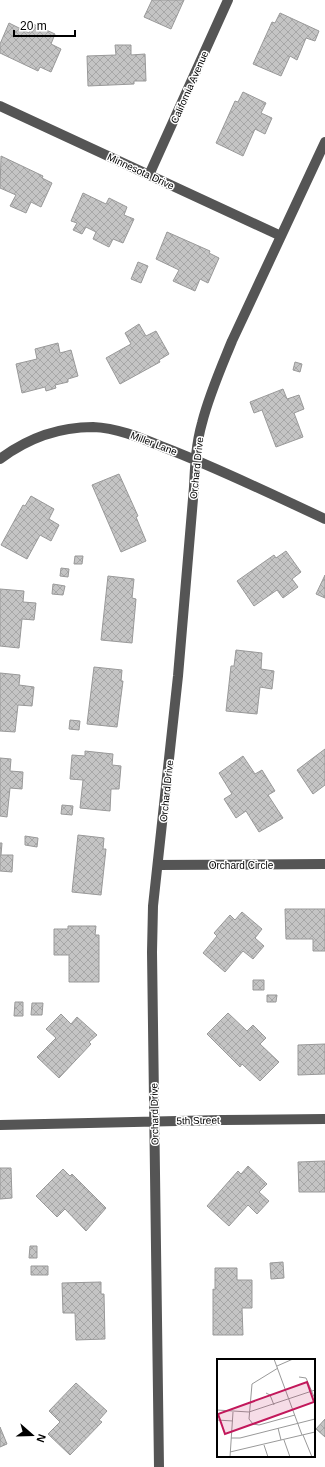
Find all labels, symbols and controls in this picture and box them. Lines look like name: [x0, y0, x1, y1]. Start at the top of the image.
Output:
scale bar: [14, 12, 75, 38]
text: 20 m: [20, 19, 47, 33]
street label: California Avenue: [169, 49, 211, 125]
street label: Minnesota Drive: [106, 151, 176, 192]
street label: Miller Lane: [129, 430, 179, 458]
street label: Orchard Drive: [188, 436, 205, 500]
street label: Orchard Drive: [158, 759, 175, 823]
street label: Orchard Circle: [209, 860, 274, 871]
street label: Orchard Drive: [148, 1082, 161, 1145]
street label: 5th Street: [176, 1115, 220, 1126]
inset map: [217, 1359, 315, 1457]
north arrow: [12, 1415, 52, 1455]
text: N: [34, 1433, 48, 1444]

